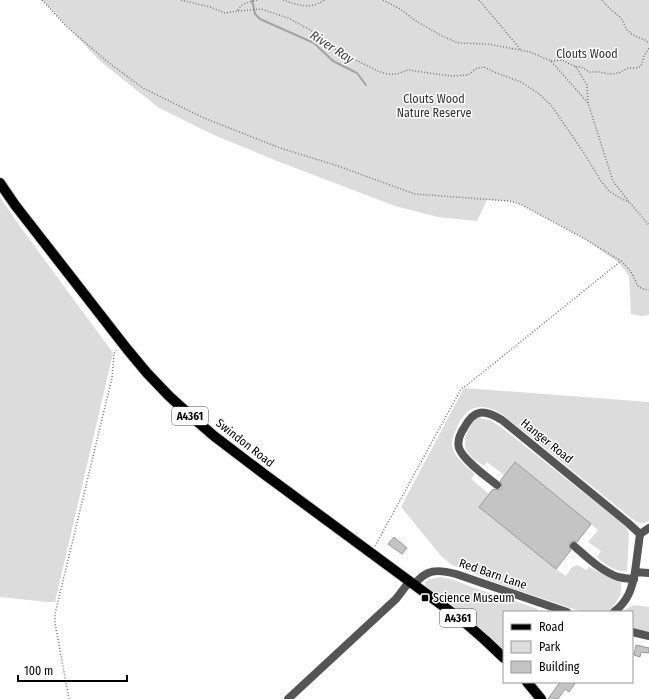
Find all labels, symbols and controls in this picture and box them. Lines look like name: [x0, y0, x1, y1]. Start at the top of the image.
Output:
water label: River Ray: [307, 27, 358, 67]
park label: Clouts Wood: [556, 47, 618, 61]
park label: Clouts Wood Nature Reserve: [397, 92, 471, 120]
road number: A4361: [172, 407, 208, 425]
street label: Swindon Road: [213, 416, 277, 470]
street label: Hanger Road: [518, 416, 576, 466]
street label: Red Barn Lane: [457, 556, 529, 592]
place label: Science Museum: [433, 591, 514, 605]
marker: Science Museum: [420, 593, 430, 603]
road number: A4361: [440, 609, 476, 627]
legend: [503, 611, 633, 683]
text: Road: [539, 620, 564, 634]
text: Park: [539, 640, 561, 654]
scale bar: [18, 657, 127, 683]
text: Building: [539, 660, 580, 674]
text: 100 m: [24, 664, 53, 678]

